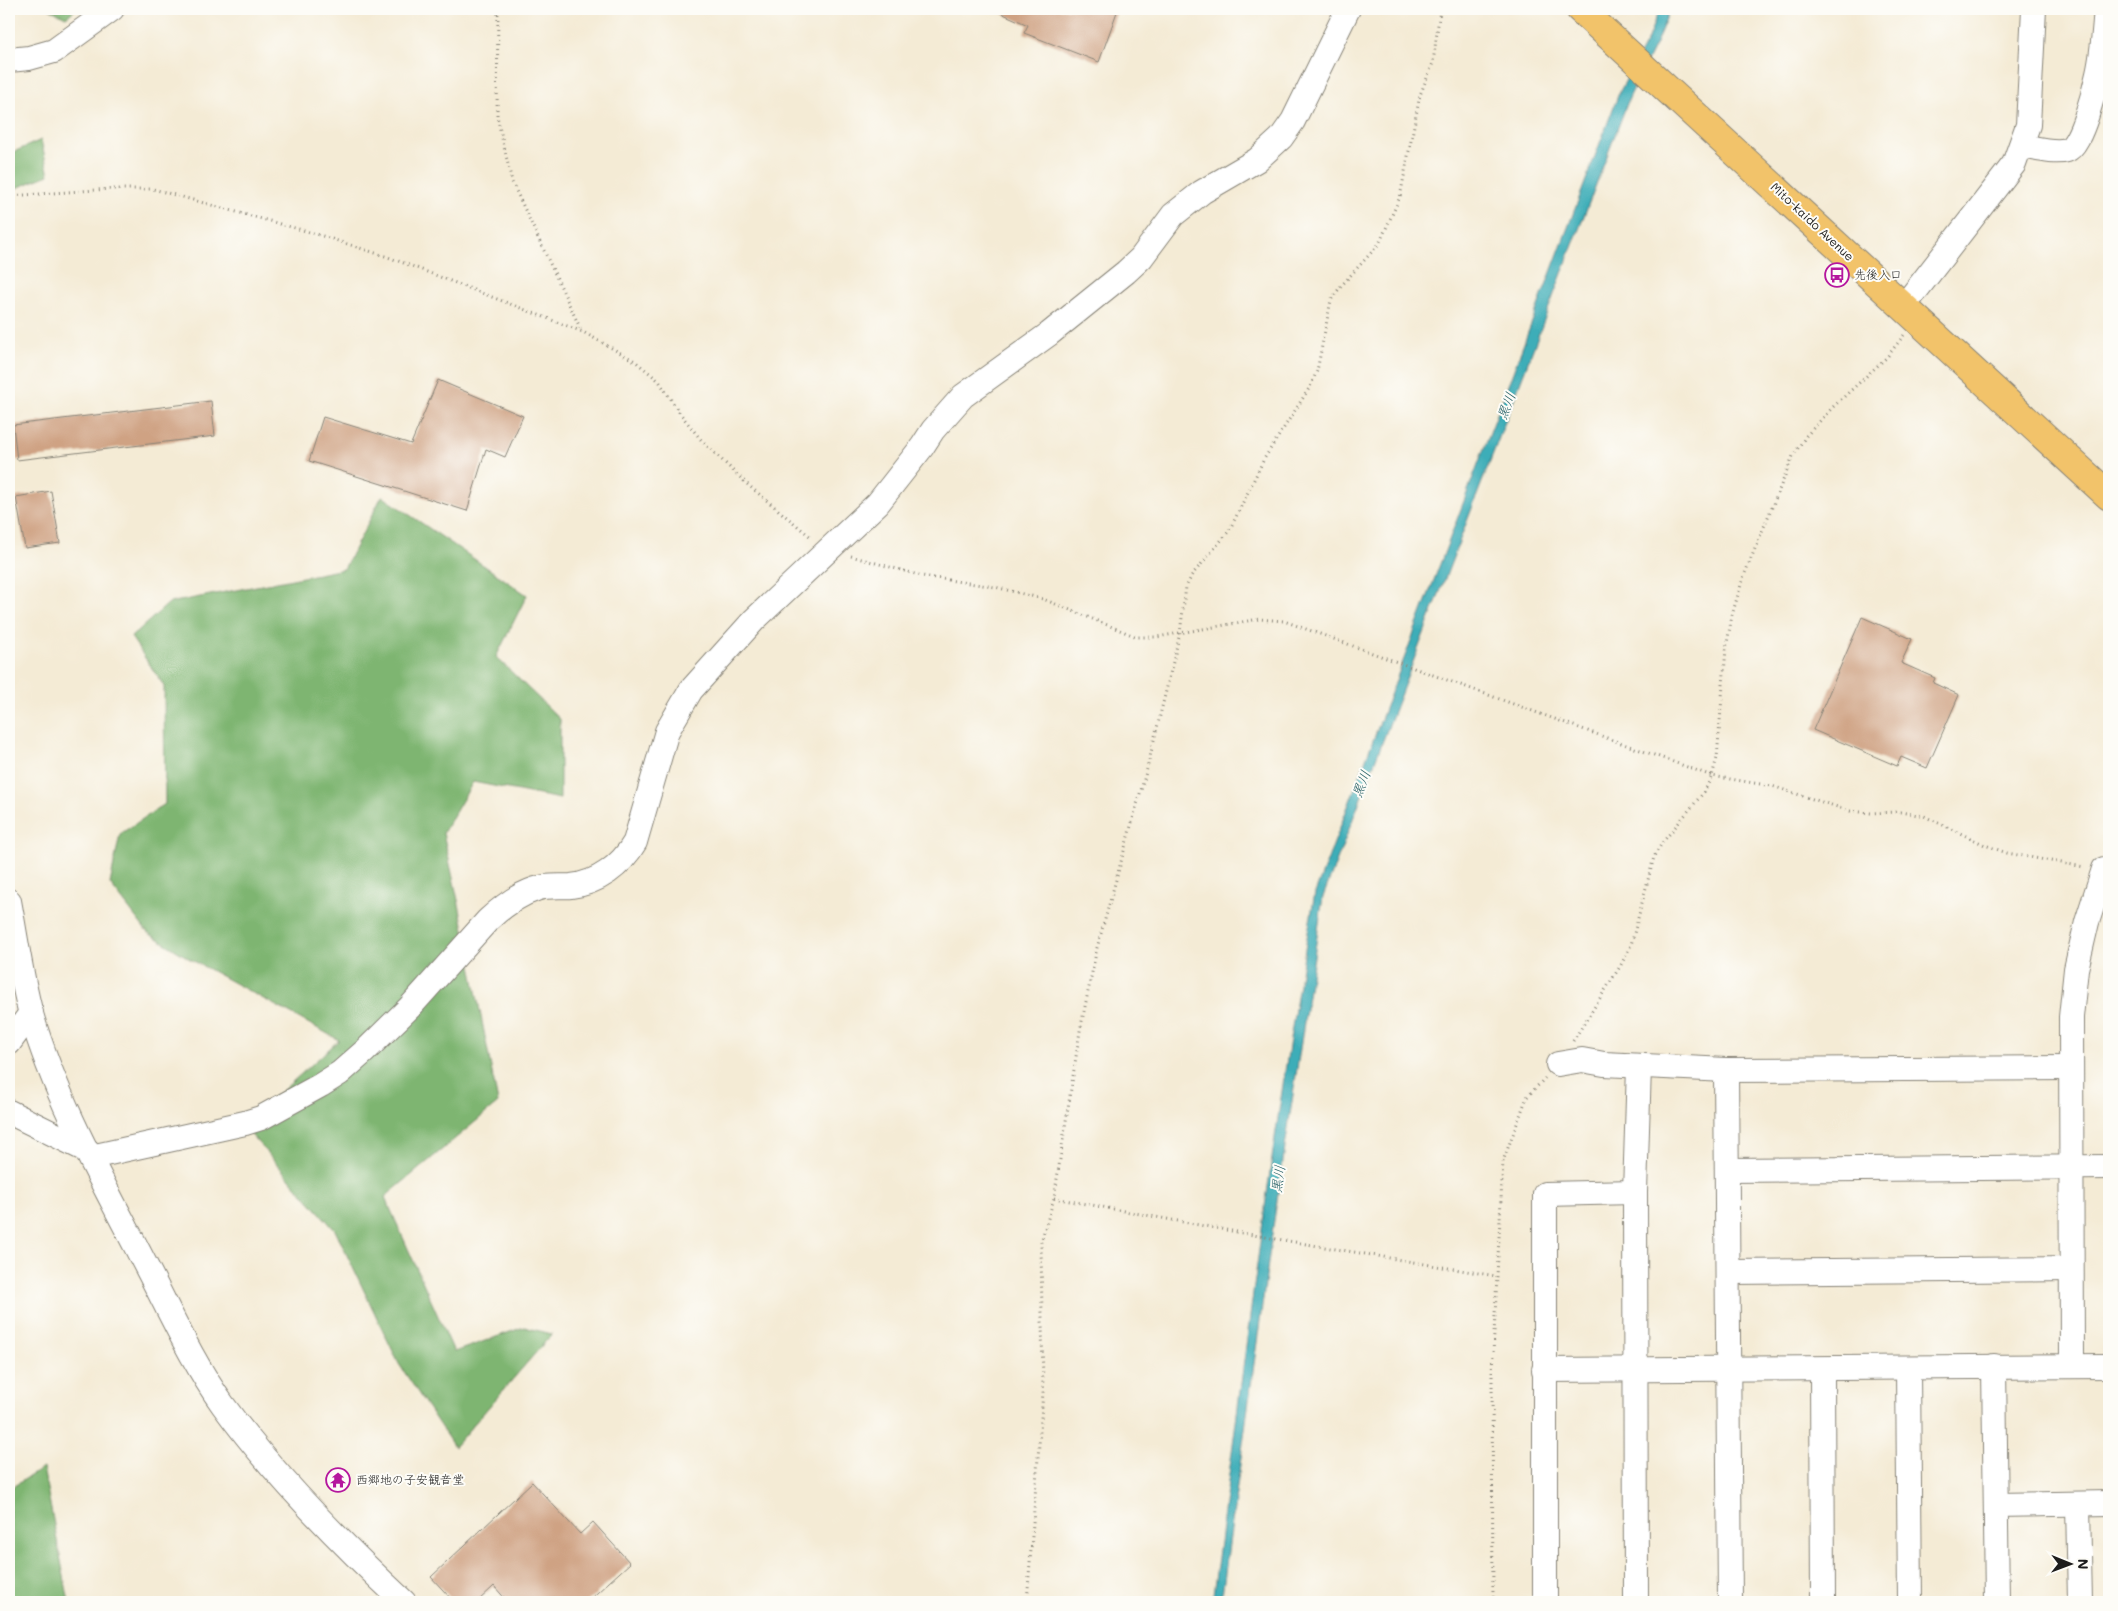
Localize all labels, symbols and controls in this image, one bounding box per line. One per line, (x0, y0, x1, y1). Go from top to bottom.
street label: Mito-kaido Avenue (1768, 178, 1858, 264)
bus stop icon: 先後入口 (1824, 262, 1850, 288)
place label: 先後入口 (1854, 266, 1902, 282)
water label: 黒川 (1492, 389, 1519, 422)
water label: 黒川 (1347, 767, 1374, 800)
water label: 黒川 (1266, 1164, 1289, 1194)
temple icon: 西郷地の子安観音堂 (325, 1467, 351, 1493)
place label: 西郷地の子安観音堂 (356, 1471, 464, 1487)
north arrow (2046, 1538, 2096, 1588)
text: N (2074, 1559, 2093, 1570)

